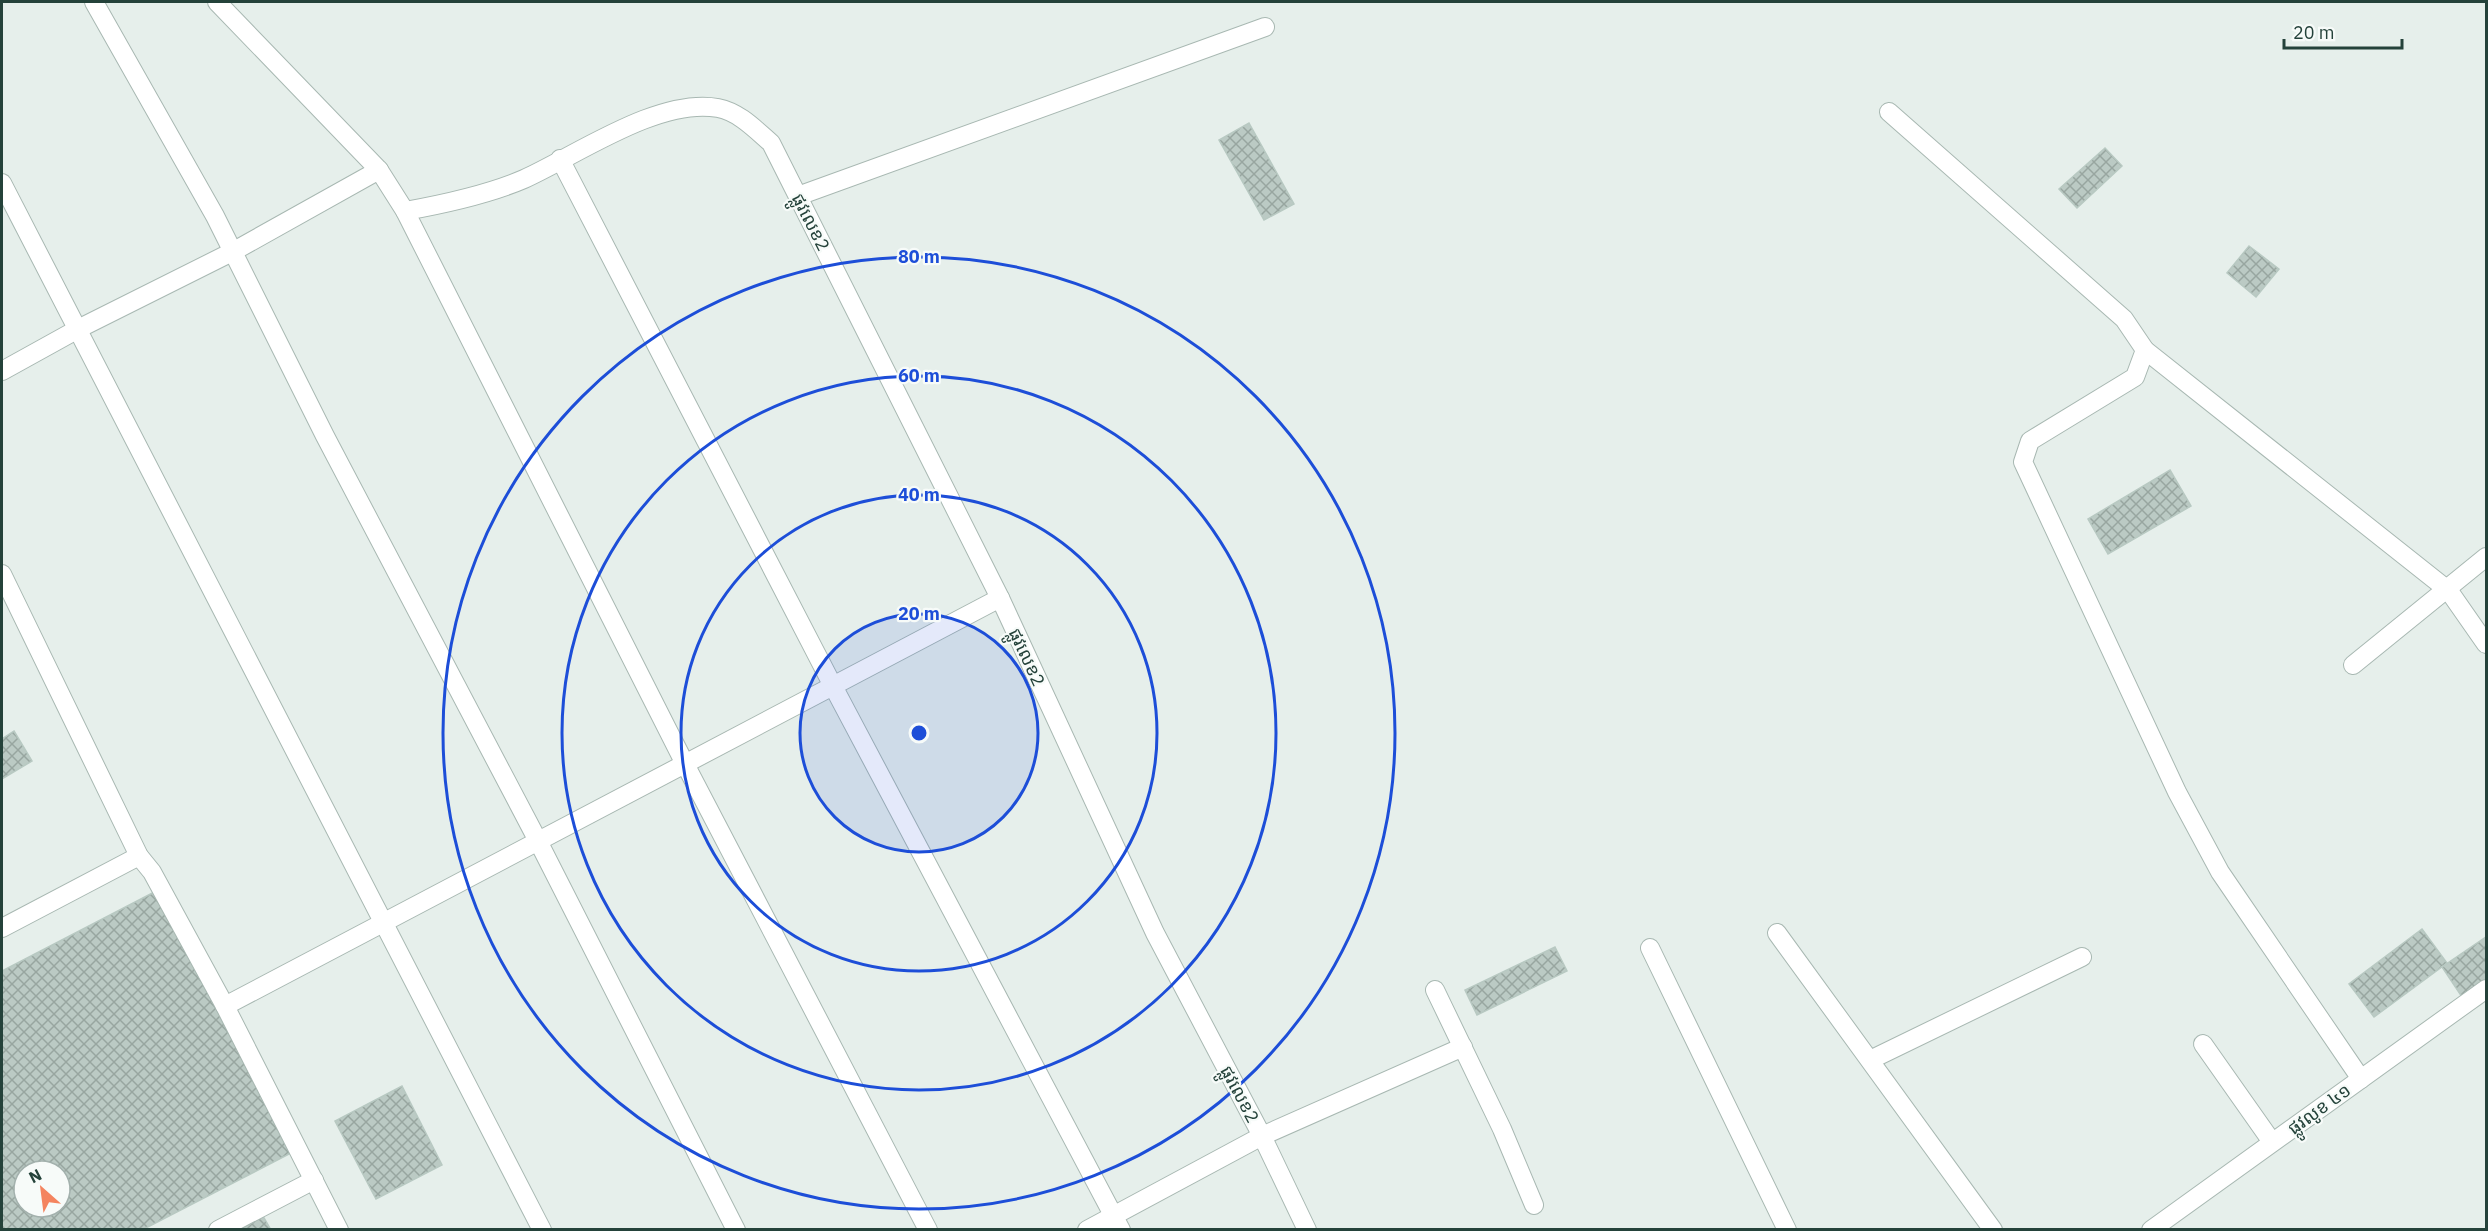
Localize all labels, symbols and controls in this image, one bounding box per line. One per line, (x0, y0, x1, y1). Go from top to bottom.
scale bar (2284, 12, 2402, 50)
text: 20 m (2293, 21, 2335, 44)
street label: ផ្លូវលេខ2 (782, 189, 835, 257)
text: 80 m (898, 245, 940, 268)
text: 60 m (898, 364, 940, 387)
text: 40 m (898, 483, 940, 506)
text: 20 m (898, 602, 940, 625)
street label: ផ្លូវលេខ2 (999, 624, 1050, 692)
centre of rings (909, 723, 929, 743)
street label: ផ្លូវលេខ2 (1211, 1061, 1265, 1129)
street label: ផ្លូវលូខ ៤១ (2283, 1078, 2358, 1144)
north arrow (12, 1159, 72, 1219)
text: N (25, 1164, 45, 1187)

